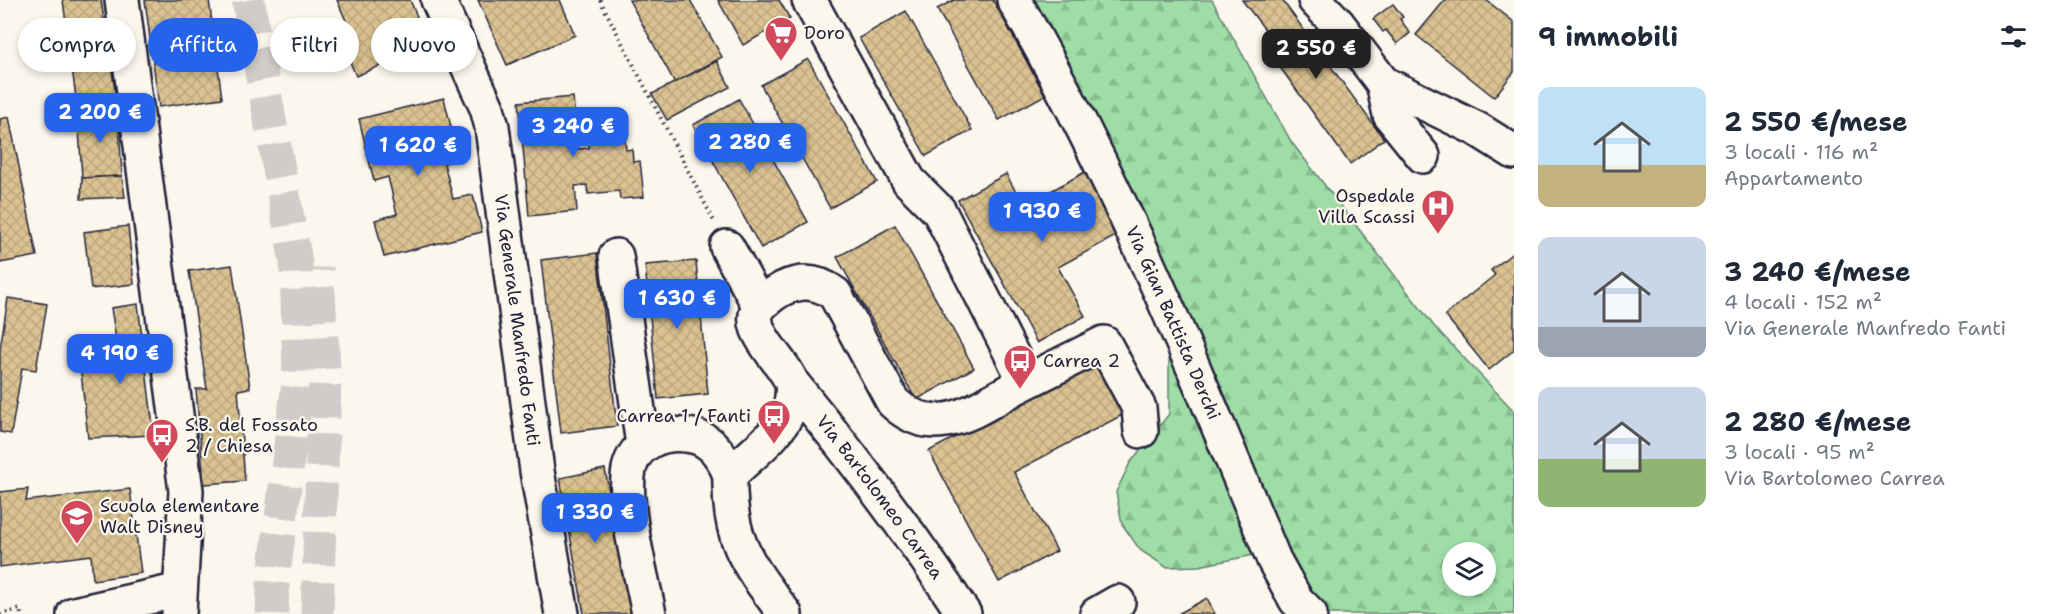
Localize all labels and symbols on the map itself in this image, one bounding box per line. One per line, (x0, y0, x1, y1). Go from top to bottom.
supermarket icon: Doro (763, 15, 799, 62)
place label: Doro (804, 21, 845, 45)
pin: 2 550 € (1261, 29, 1371, 80)
pin: 2 200 € (45, 93, 155, 144)
pin: 3 240 € (518, 107, 628, 158)
pin: 2 280 € (695, 123, 805, 174)
pin: 1 620 € (363, 126, 473, 177)
place label: Ospedale Villa Scassi (1318, 184, 1415, 229)
hospital icon: Ospedale Villa Scassi (1420, 188, 1456, 235)
pin: 1 930 € (987, 192, 1097, 243)
street label: Via Generale Manfredo Fanti (489, 193, 546, 448)
street label: Via Gian Battista Derchi (1120, 222, 1226, 423)
pin: 1 630 € (622, 279, 732, 330)
pin: 4 190 € (65, 334, 175, 385)
bus stop icon: Carrea 2 (1002, 343, 1038, 390)
place label: Carrea 2 (1043, 349, 1120, 373)
bus stop icon: Carrea 1 / Fanti (756, 398, 792, 445)
place label: Carrea 1 / Fanti (616, 404, 751, 428)
street label: Via Bartolomeo Carrea (811, 410, 949, 584)
place label: S.B. del Fossato 2 / Chiesa (185, 413, 318, 458)
bus stop icon: S.B. del Fossato 2 / Chiesa (144, 417, 180, 464)
pin: 1 330 € (540, 493, 650, 544)
place label: Scuola elementare Walt Disney (100, 494, 260, 539)
school or university icon: Scuola elementare Walt Disney (59, 498, 95, 545)

